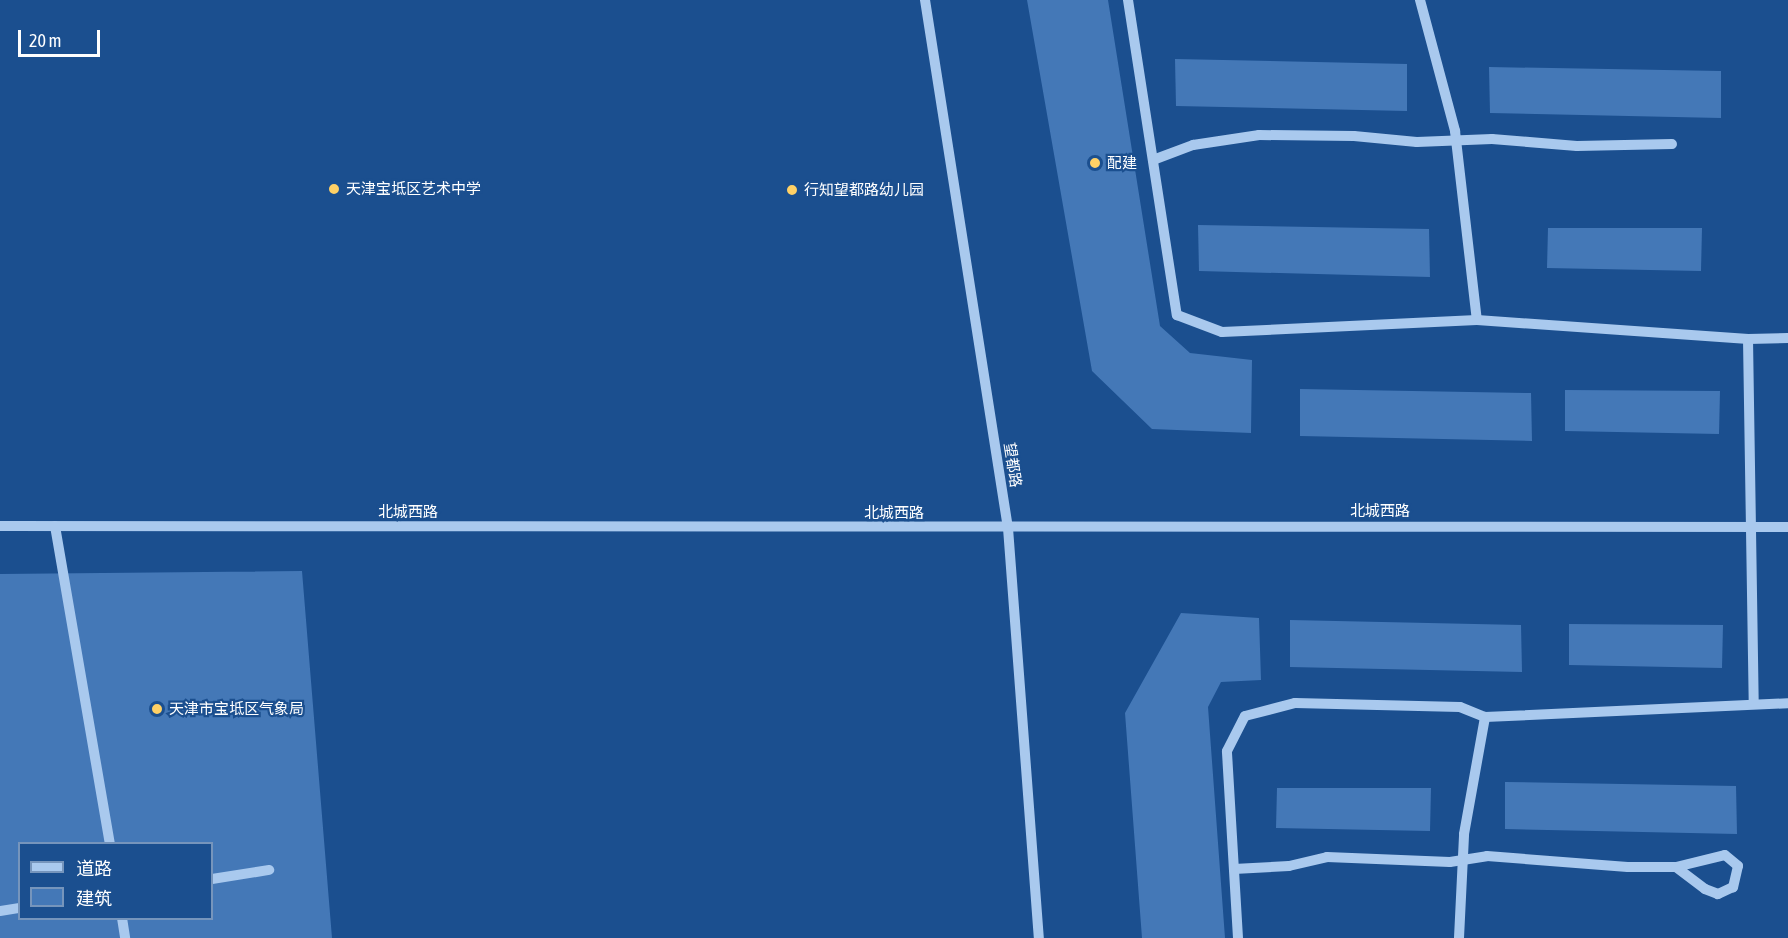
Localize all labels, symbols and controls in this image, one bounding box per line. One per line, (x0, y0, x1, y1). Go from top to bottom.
scale bar (21, 18, 104, 56)
text: 20 m (29, 30, 61, 51)
place label: 配建 (1107, 154, 1137, 172)
marker: 配建 (1088, 156, 1102, 170)
place label: 天津宝坻区艺术中学 (346, 180, 481, 198)
place label: 行知望都路幼儿园 (804, 181, 924, 199)
marker: 天津宝坻区艺术中学 (327, 182, 341, 196)
marker: 行知望都路幼儿园 (785, 183, 799, 197)
street label: 望都路 (1001, 441, 1025, 489)
street label: 北城西路 (1350, 502, 1410, 520)
street label: 北城西路 (378, 503, 438, 521)
street label: 北城西路 (864, 504, 924, 522)
place label: 天津市宝坻区气象局 (169, 700, 304, 718)
marker: 天津市宝坻区气象局 (150, 702, 164, 716)
legend (18, 842, 213, 920)
text: 道路 (76, 858, 112, 879)
text: 建筑 (76, 888, 112, 909)

